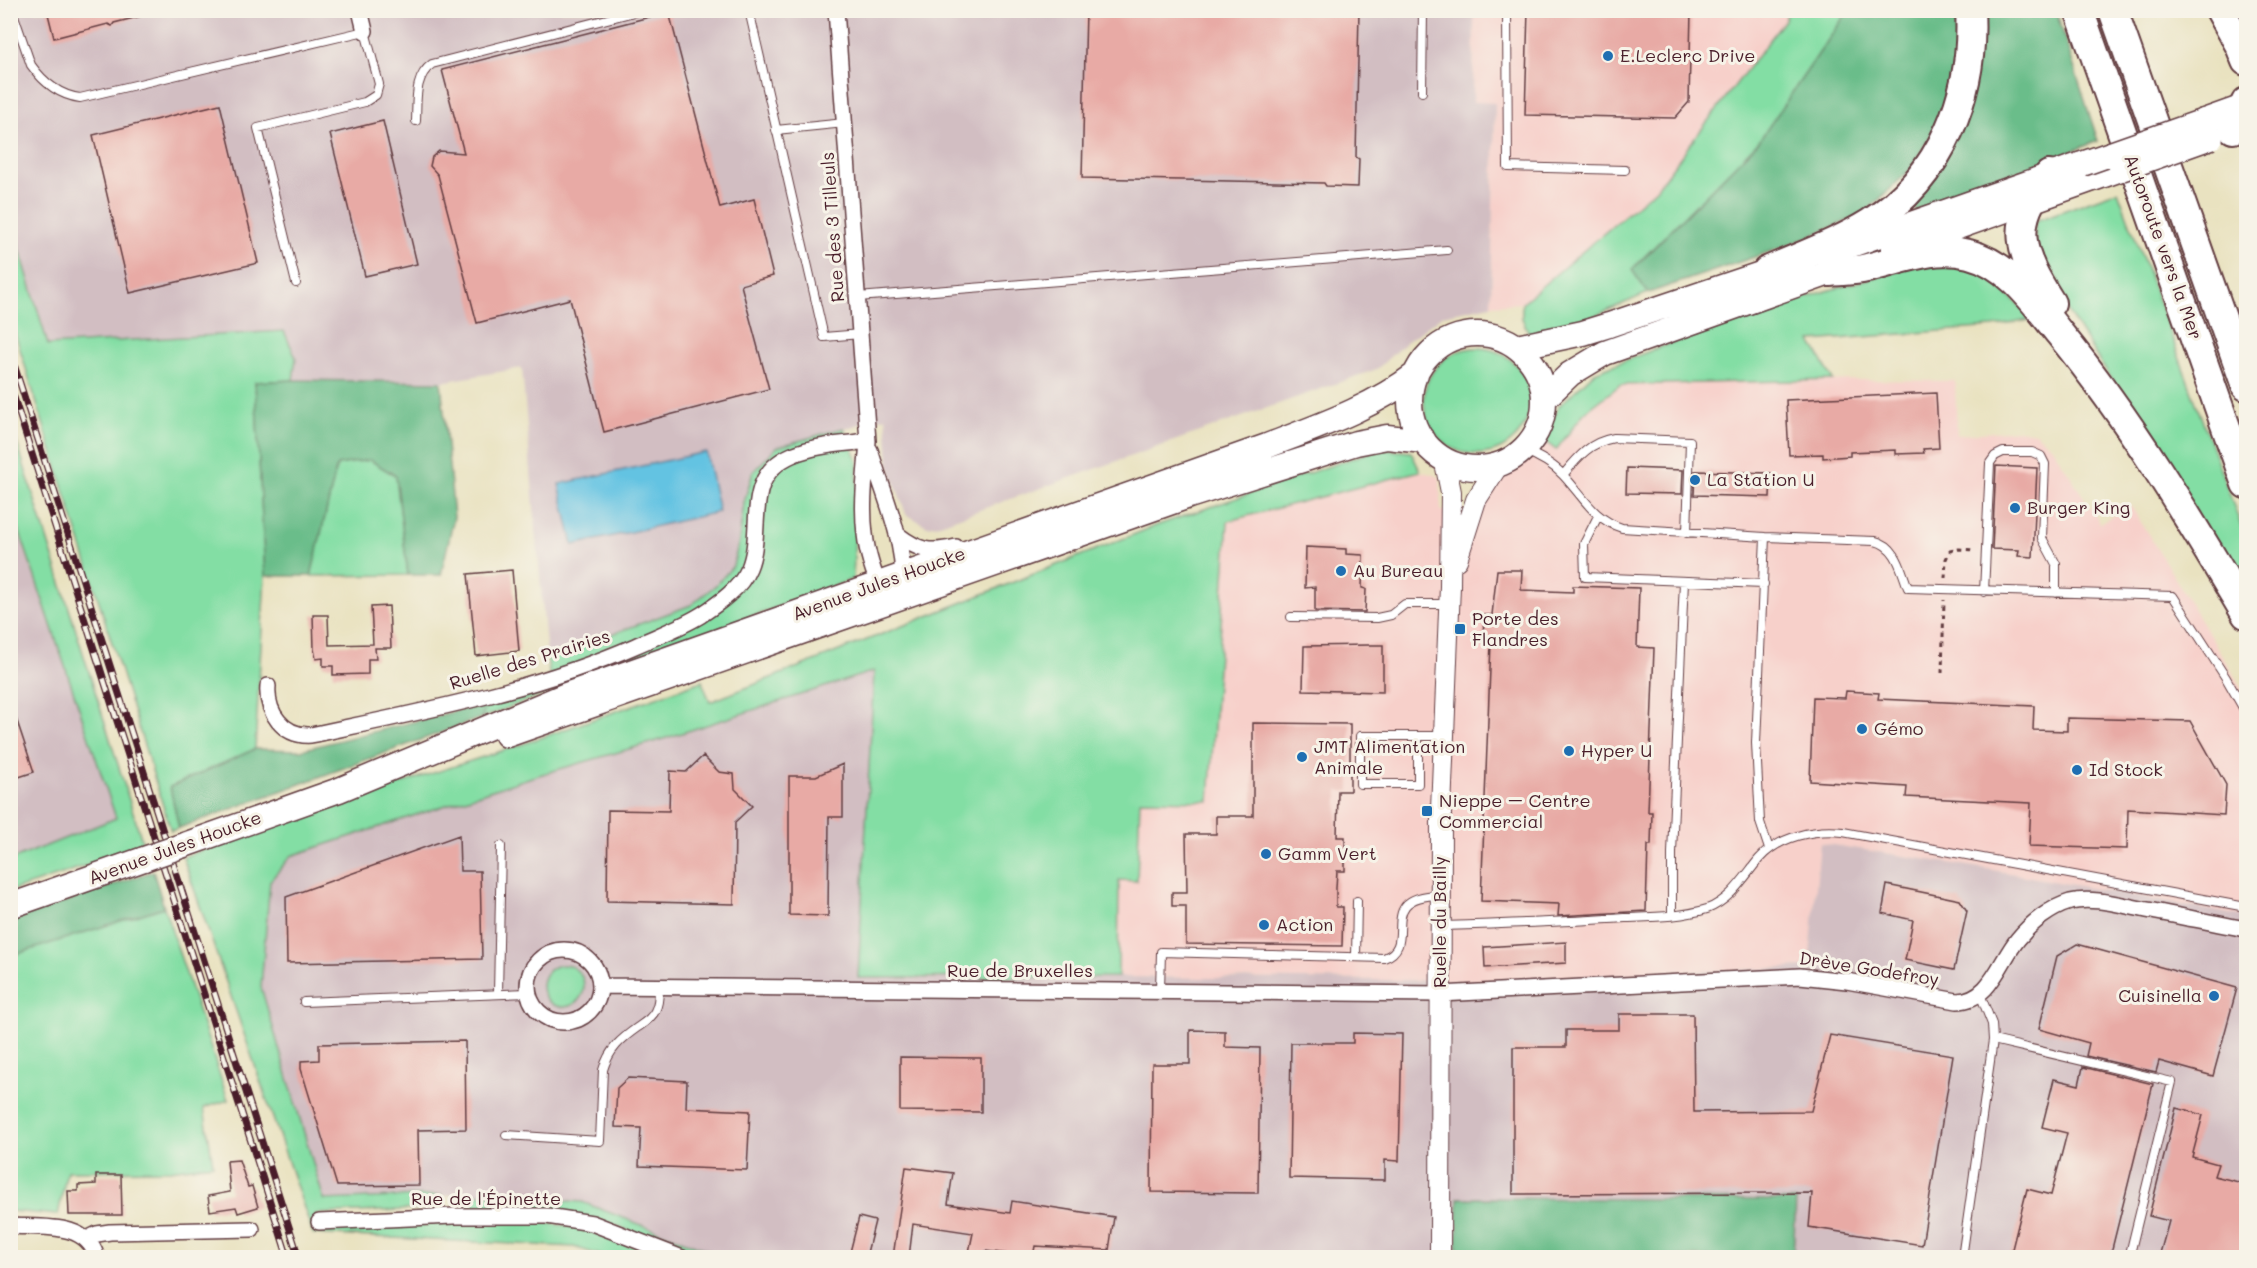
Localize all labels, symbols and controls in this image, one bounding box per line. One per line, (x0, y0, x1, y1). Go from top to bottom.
place label: E.Leclerc Drive (1620, 43, 1755, 67)
marker: E.Leclerc Drive (1601, 49, 1615, 63)
street label: Rue des 3 Tilleuls (815, 151, 849, 303)
street label: Autoroute vers la Mer (2119, 151, 2209, 343)
place label: La Station U (1707, 467, 1815, 491)
marker: La Station U (1688, 473, 1702, 487)
place label: Burger King (2027, 495, 2130, 519)
marker: Burger King (2008, 501, 2022, 515)
street label: Avenue Jules Houcke (789, 541, 969, 626)
place label: Au Bureau (1353, 558, 1443, 582)
marker: Au Bureau (1334, 564, 1348, 578)
place label: Porte des Flandres (1472, 606, 1559, 651)
marker: Porte des Flandres (1453, 622, 1467, 636)
street label: Ruelle des Prairies (446, 623, 613, 695)
place label: Gémo (1874, 716, 1924, 740)
marker: Gémo (1855, 722, 1869, 736)
place label: JMT Alimentation Animale (1314, 734, 1465, 779)
place label: Hyper U (1581, 738, 1652, 762)
marker: Hyper U (1562, 744, 1576, 758)
marker: JMT Alimentation Animale (1295, 750, 1309, 764)
place label: Id Stock (2089, 757, 2163, 781)
marker: Id Stock (2070, 763, 2084, 777)
place label: Nieppe – Centre Commercial (1439, 788, 1591, 833)
marker: Nieppe – Centre Commercial (1420, 804, 1434, 818)
street label: Avenue Jules Houcke (85, 805, 265, 890)
place label: Gamm Vert (1278, 841, 1377, 865)
marker: Gamm Vert (1259, 847, 1273, 861)
street label: Ruelle du Bailly (1427, 856, 1451, 988)
place label: Action (1276, 912, 1333, 936)
marker: Action (1257, 918, 1271, 932)
street label: Drève Godefroy (1798, 945, 1941, 991)
street label: Rue de Bruxelles (947, 958, 1093, 982)
place label: Cuisinella (2118, 983, 2202, 1007)
marker: Cuisinella (2207, 989, 2221, 1003)
street label: Rue de l'Épinette (411, 1186, 561, 1210)

